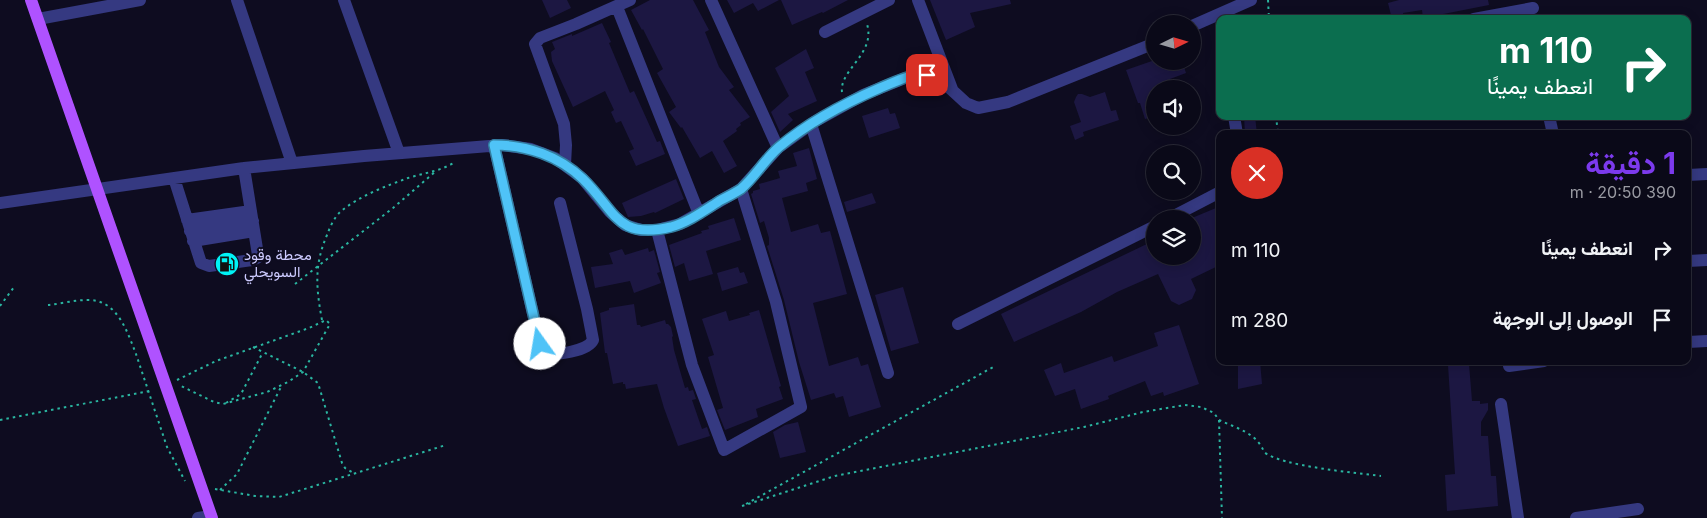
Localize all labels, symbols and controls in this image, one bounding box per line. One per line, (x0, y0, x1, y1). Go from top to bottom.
north arrow (1146, 15, 1201, 70)
map controls (1146, 15, 1201, 265)
text: 110 m (1499, 29, 1593, 71)
icon: right (1611, 35, 1676, 100)
pin (906, 54, 948, 96)
icon: arrive (913, 61, 941, 89)
text: انعطف يمينًا (1487, 73, 1593, 99)
button: sound (1146, 80, 1201, 135)
button: search (1146, 145, 1201, 200)
text: 1 دقيقة (1585, 145, 1676, 181)
button: close (1231, 147, 1283, 199)
text: 390 m · 20:50 (1570, 182, 1676, 202)
button: layers (1146, 210, 1201, 265)
icon: right (1648, 236, 1676, 264)
text: انعطف يمينًا (1541, 237, 1633, 260)
text: 110 m (1231, 239, 1280, 262)
place label: محطة وقود السويحلي (244, 245, 312, 285)
fuel station icon: محطة وقود السويحلي (214, 251, 240, 277)
icon: arrive (1648, 306, 1676, 334)
text: الوصول إلى الوجهة (1493, 307, 1633, 330)
text: 280 m (1231, 309, 1288, 332)
position arrow (513, 317, 565, 369)

